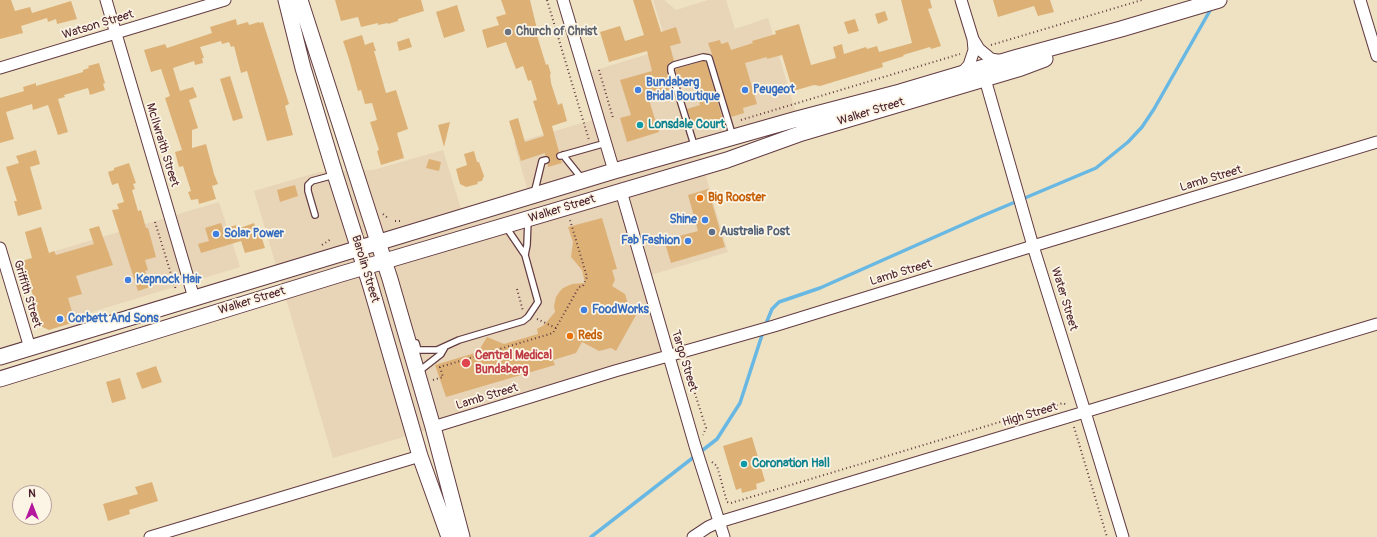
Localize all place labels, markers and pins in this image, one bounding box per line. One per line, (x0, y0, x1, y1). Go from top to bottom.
place label: Church of Christ (516, 25, 597, 39)
marker: Church of Christ (503, 27, 513, 37)
place label: Bundaberg Bridal Boutique (646, 76, 720, 104)
place label: Peugeot (753, 83, 795, 97)
marker: Bundaberg Bridal Boutique (633, 85, 643, 95)
marker: Peugeot (740, 85, 750, 95)
place label: Lonsdale Court (648, 118, 725, 132)
marker: Lonsdale Court (635, 120, 645, 130)
place label: Big Rooster (708, 191, 766, 205)
marker: Big Rooster (695, 193, 705, 203)
place label: Shine (670, 213, 697, 227)
marker: Shine (700, 215, 710, 225)
place label: Australia Post (720, 225, 790, 239)
place label: Solar Power (224, 227, 284, 241)
marker: Australia Post (707, 227, 717, 237)
marker: Solar Power (211, 229, 221, 239)
place label: Fab Fashion (621, 234, 680, 248)
marker: Fab Fashion (683, 236, 693, 246)
place label: Kepnock Hair (136, 273, 202, 287)
marker: Kepnock Hair (123, 275, 133, 285)
place label: FoodWorks (592, 303, 649, 317)
marker: FoodWorks (579, 305, 589, 315)
place label: Corbett And Sons (68, 312, 159, 326)
marker: Corbett And Sons (55, 314, 65, 324)
place label: Reds (578, 329, 602, 343)
marker: Reds (565, 331, 575, 341)
place label: Central Medical Bundaberg (475, 349, 552, 377)
marker: Central Medical Bundaberg (460, 357, 472, 369)
place label: Coronation Hall (752, 457, 830, 471)
marker: Coronation Hall (739, 459, 749, 469)

